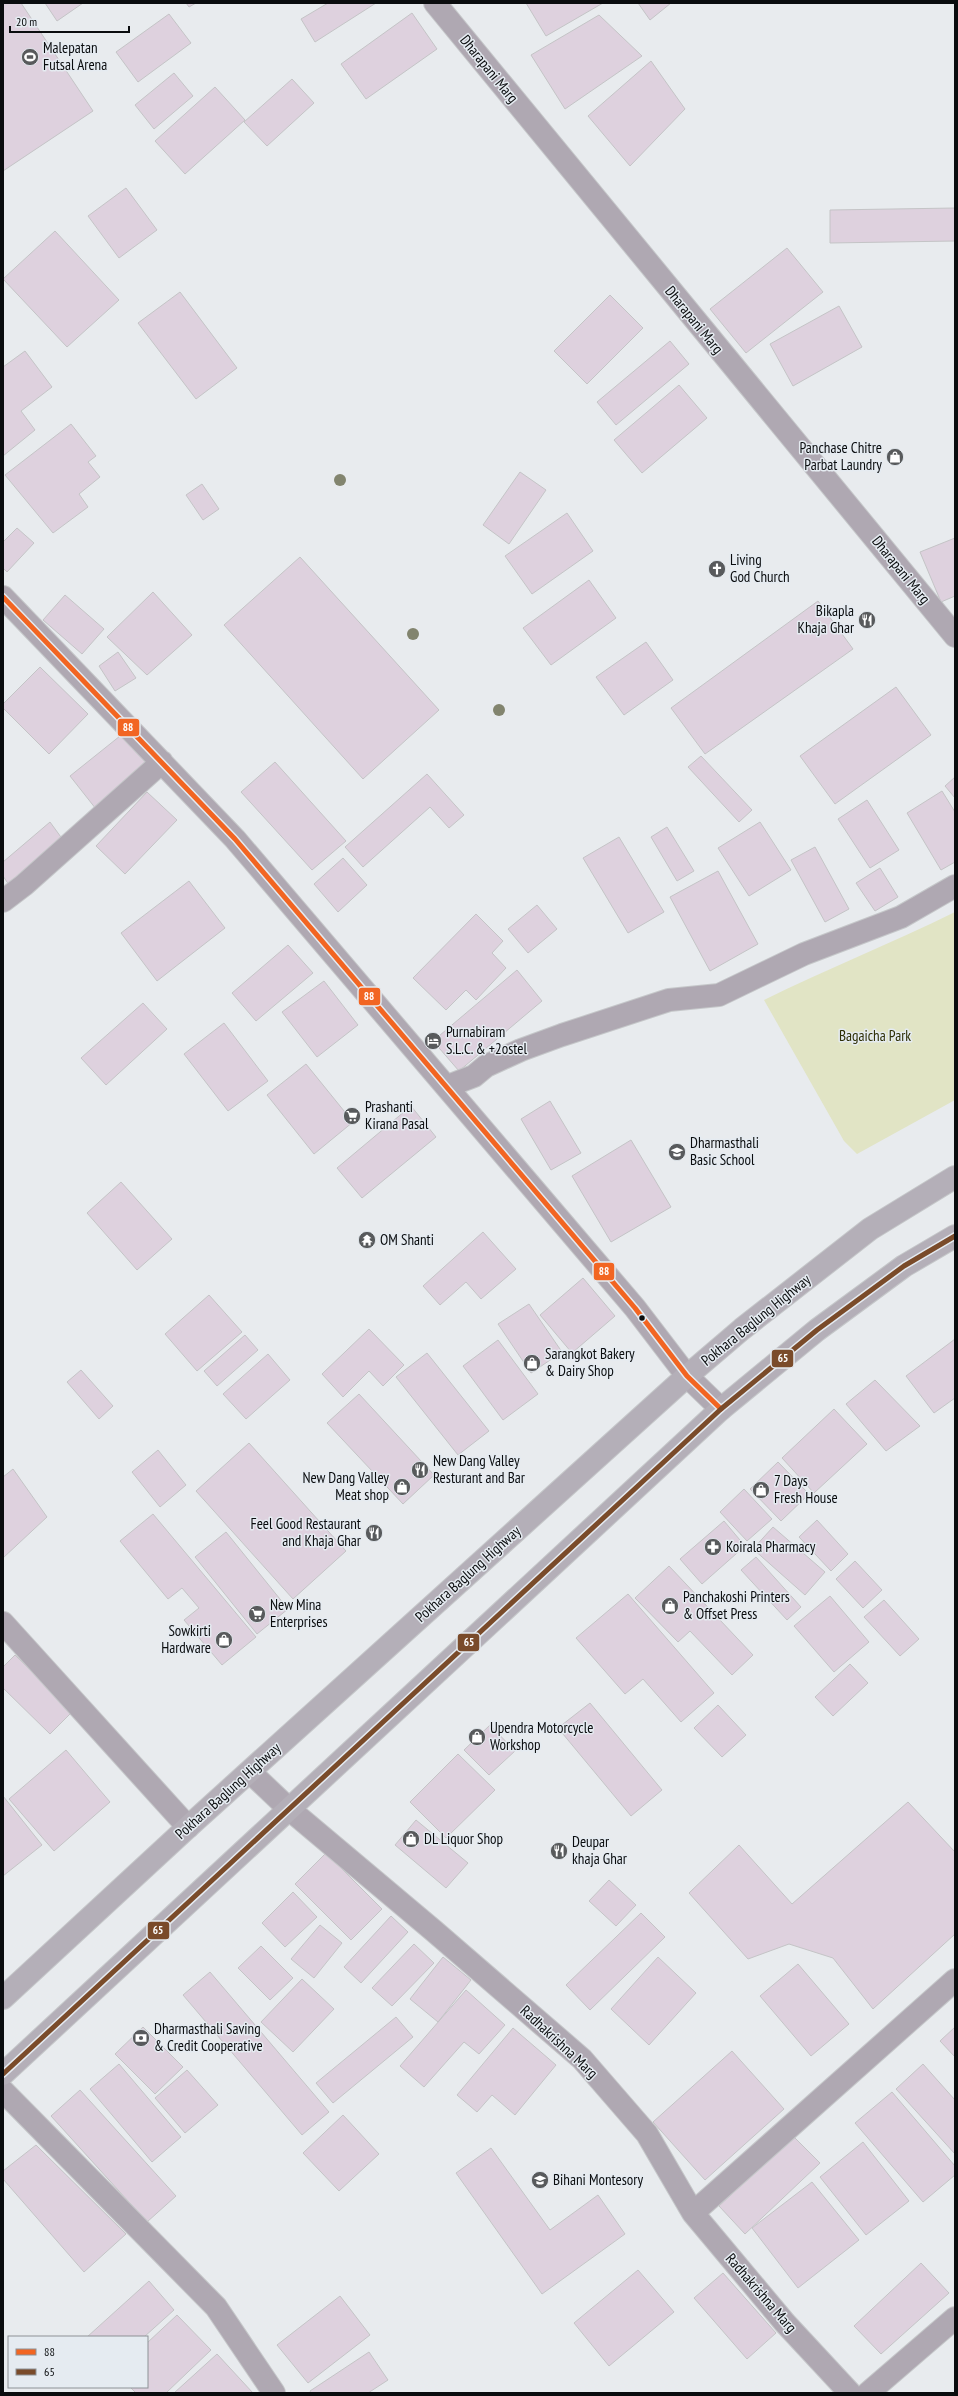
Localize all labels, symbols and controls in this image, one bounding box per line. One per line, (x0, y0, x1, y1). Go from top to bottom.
scale bar (10, 8, 129, 34)
text: 20 m (16, 14, 37, 29)
street label: Dharapani Marg (456, 31, 523, 107)
place label: Malepatan Futsal Arena (43, 38, 107, 74)
sports icon: Malepatan Futsal Arena (20, 47, 40, 67)
street label: Dharapani Marg (661, 282, 728, 358)
place label: Panchase Chitre Parbat Laundry (800, 438, 882, 474)
shop icon: Panchase Chitre Parbat Laundry (885, 447, 905, 467)
street label: Dharapani Marg (868, 532, 935, 608)
place label: Living God Church (730, 550, 790, 586)
church icon: Living God Church (707, 559, 727, 579)
place label: Bikapla Khaja Ghar (798, 601, 855, 637)
restaurant icon: Bikapla Khaja Ghar (857, 610, 877, 630)
line badge: 88 (117, 718, 140, 737)
text: 88 (123, 720, 133, 734)
line badge: 88 (358, 987, 381, 1006)
text: 88 (364, 989, 374, 1003)
place label: Purnabiram S.L.C. & +2ostel (446, 1022, 527, 1058)
park label: Bagaicha Park (839, 1026, 911, 1045)
hotel icon: Purnabiram S.L.C. & +2ostel (423, 1031, 443, 1051)
place label: Prashanti Kirana Pasal (365, 1097, 429, 1133)
supermarket icon: Prashanti Kirana Pasal (342, 1106, 362, 1126)
place label: Dharmasthali Basic School (690, 1133, 759, 1169)
school or university icon: Dharmasthali Basic School (667, 1142, 687, 1162)
temple icon: OM Shanti (357, 1230, 377, 1250)
place label: OM Shanti (380, 1230, 434, 1249)
line badge: 88 (593, 1262, 615, 1281)
text: 88 (599, 1264, 609, 1278)
street label: Pokhara Baglung Highway (697, 1269, 814, 1370)
unlabelled marker (637, 1313, 647, 1323)
place label: Sarangkot Bakery & Dairy Shop (545, 1344, 635, 1380)
line badge: 65 (771, 1349, 794, 1368)
text: 65 (778, 1351, 788, 1365)
shop icon: Sarangkot Bakery & Dairy Shop (522, 1353, 542, 1373)
place label: New Dang Valley Resturant and Bar (433, 1451, 526, 1487)
restaurant icon: New Dang Valley Resturant and Bar (410, 1460, 430, 1480)
place label: New Dang Valley Meat shop (302, 1468, 389, 1504)
place label: 7 Days Fresh House (774, 1471, 838, 1507)
shop icon: New Dang Valley Meat shop (392, 1477, 412, 1497)
shop icon: 7 Days Fresh House (751, 1480, 771, 1500)
place label: Feel Good Restaurant and Khaja Ghar (251, 1514, 362, 1550)
street label: Pokhara Baglung Highway (411, 1521, 525, 1626)
restaurant icon: Feel Good Restaurant and Khaja Ghar (364, 1523, 384, 1543)
pharmacy icon: Koirala Pharmacy (703, 1537, 723, 1557)
place label: Koirala Pharmacy (726, 1537, 816, 1556)
place label: Panchakoshi Printers & Offset Press (683, 1587, 790, 1623)
place label: New Mina Enterprises (270, 1595, 328, 1631)
shop icon: Panchakoshi Printers & Offset Press (660, 1596, 680, 1616)
supermarket icon: New Mina Enterprises (247, 1604, 267, 1624)
place label: Sowkirti Hardware (161, 1621, 211, 1657)
shop icon: Sowkirti Hardware (214, 1630, 234, 1650)
line badge: 65 (457, 1633, 480, 1652)
text: 65 (464, 1635, 474, 1649)
place label: Upendra Motorcycle Workshop (490, 1718, 593, 1754)
shop icon: Upendra Motorcycle Workshop (467, 1727, 487, 1747)
street label: Pokhara Baglung Highway (171, 1738, 285, 1843)
shop icon: DL Liquor Shop (401, 1829, 421, 1849)
place label: DL Liquor Shop (424, 1829, 503, 1848)
place label: Deupar khaja Ghar (572, 1832, 628, 1868)
restaurant icon: Deupar khaja Ghar (549, 1841, 569, 1861)
line badge: 65 (147, 1921, 170, 1940)
text: 65 (153, 1923, 163, 1937)
street label: Radhakrishna Marg (517, 2001, 602, 2082)
place label: Dharmasthali Saving & Credit Cooperative (154, 2019, 263, 2055)
bank icon: Dharmasthali Saving & Credit Cooperative (131, 2028, 151, 2048)
school or university icon: Bihani Montesory (530, 2170, 550, 2190)
place label: Bihani Montesory (553, 2170, 643, 2189)
street label: Radhakrishna Marg (722, 2249, 801, 2336)
legend (8, 2336, 148, 2388)
text: 88 (44, 2344, 55, 2359)
text: 65 (44, 2364, 55, 2379)

